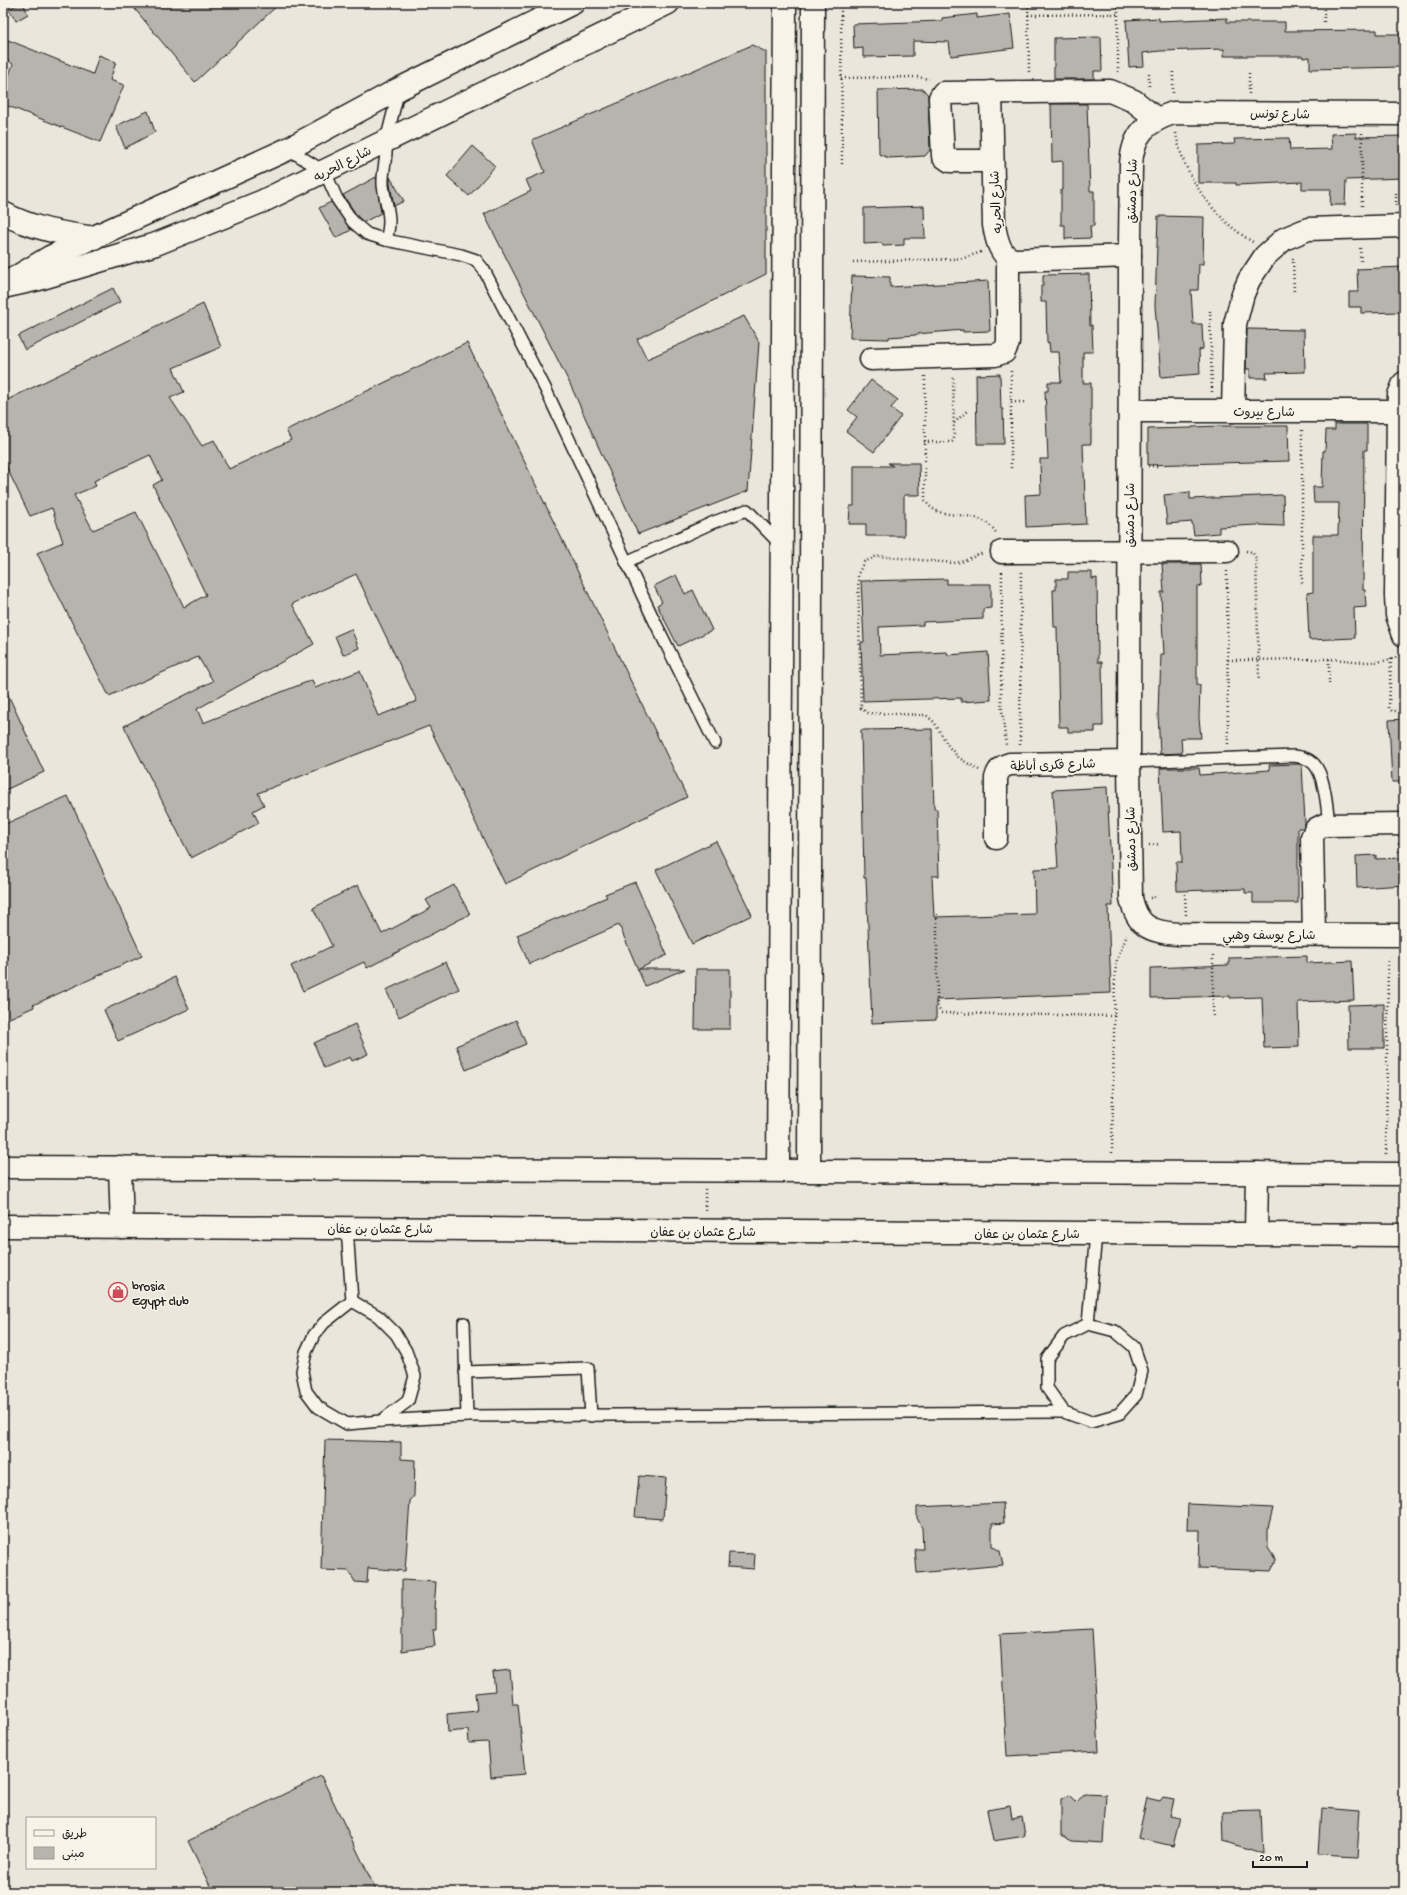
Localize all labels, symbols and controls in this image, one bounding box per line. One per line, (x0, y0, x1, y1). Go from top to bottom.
street label: شارع تونس (1250, 107, 1310, 124)
street label: شارع الحريه (312, 144, 375, 186)
street label: شارع دمشق (1125, 159, 1142, 224)
street label: شارع الحريه (988, 170, 1007, 234)
street label: شارع بيروت (1233, 406, 1295, 421)
street label: شارع دمشق (1124, 483, 1139, 547)
street label: شارع فكرى أباظة (1010, 756, 1096, 775)
street label: شارع دمشق (1124, 806, 1141, 871)
street label: شارع يوسف وهبي (1222, 929, 1316, 946)
street label: شارع عثمان بن عفان (327, 1223, 433, 1238)
street label: شارع عثمان بن عفان (650, 1226, 756, 1241)
street label: شارع عثمان بن عفان (974, 1228, 1080, 1243)
place label: brosia Egypt club (132, 1280, 189, 1310)
shop icon: brosia Egypt club (107, 1281, 129, 1303)
legend (26, 1817, 156, 1869)
text: طريق (62, 1828, 87, 1842)
scale bar (1253, 1843, 1307, 1869)
text: مبنى (62, 1848, 85, 1862)
text: 20 m (1259, 1852, 1284, 1866)

